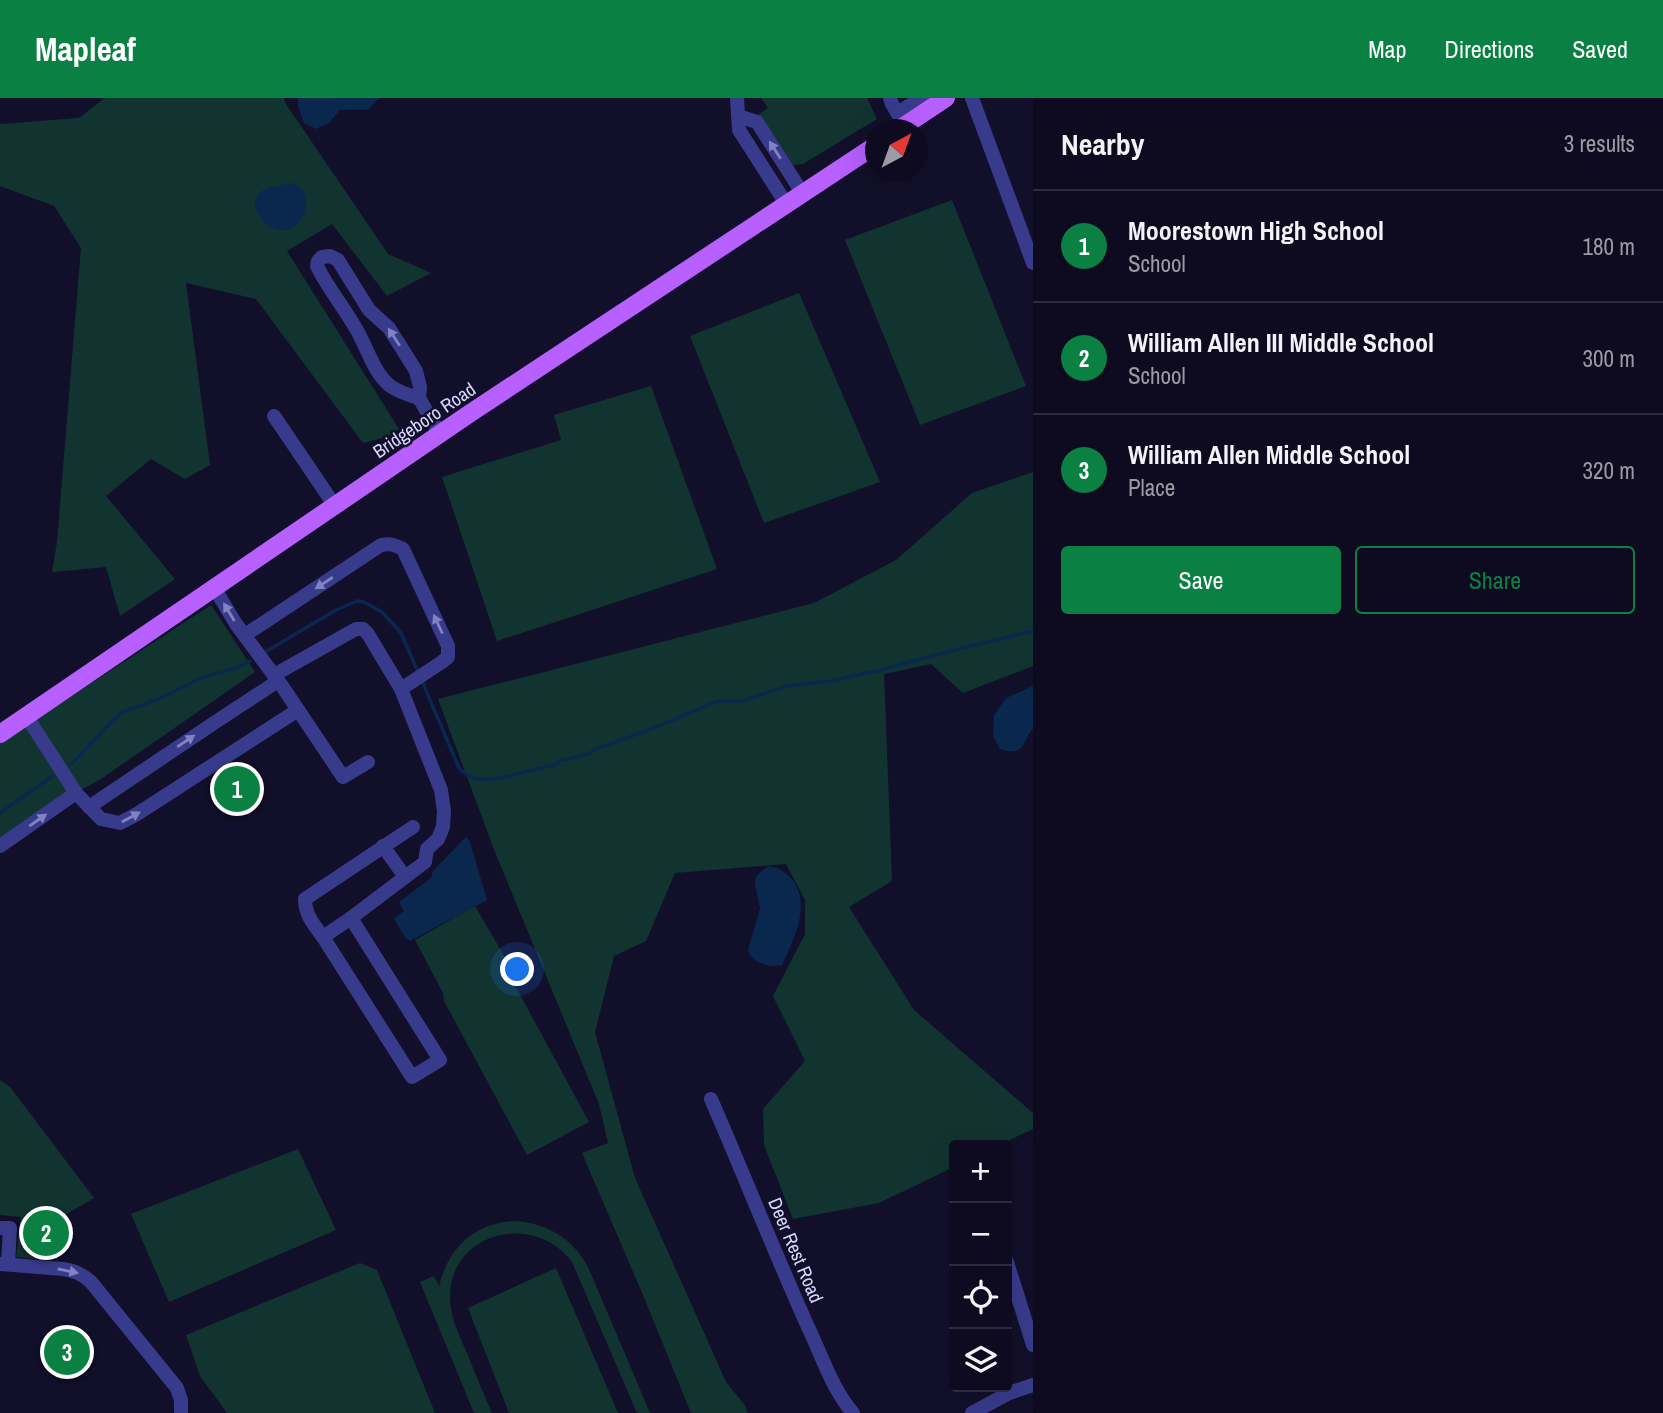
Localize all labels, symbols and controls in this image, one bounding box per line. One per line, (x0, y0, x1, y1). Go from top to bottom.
text: Mapleaf (35, 27, 136, 71)
text: Map (1368, 33, 1406, 65)
text: Directions (1444, 33, 1534, 65)
text: Saved (1572, 33, 1628, 65)
north arrow (865, 119, 928, 182)
text: Nearby (1061, 124, 1144, 164)
text: 3 results (1564, 128, 1635, 159)
one-way arrow (768, 140, 781, 160)
text: Moorestown High School (1128, 213, 1384, 248)
text: 1 (1079, 231, 1089, 262)
text: 180 m (1583, 231, 1635, 262)
text: School (1128, 248, 1186, 279)
text: William Allen III Middle School (1128, 325, 1434, 360)
one-way arrow (388, 327, 401, 346)
text: 2 (1079, 343, 1089, 374)
text: 300 m (1583, 343, 1635, 374)
text: School (1128, 360, 1186, 391)
street label: Bridgeboro Road (368, 376, 480, 464)
text: William Allen Middle School (1128, 437, 1410, 472)
text: 3 (1079, 455, 1089, 486)
text: 320 m (1583, 455, 1635, 486)
text: Place (1128, 472, 1175, 503)
button: Save (1061, 546, 1341, 614)
button: Share (1355, 546, 1635, 614)
one-way arrow (315, 576, 334, 589)
one-way arrow (223, 603, 236, 622)
one-way arrow (432, 614, 443, 634)
one-way arrow (176, 735, 196, 748)
pin: 1 (214, 763, 260, 815)
one-way arrow (122, 811, 141, 823)
one-way arrow (29, 813, 47, 827)
your location (500, 952, 534, 986)
map controls (949, 1140, 1012, 1392)
button: + (949, 1140, 1012, 1203)
street label: Deer Rest Road (762, 1194, 830, 1306)
button: − (949, 1203, 1012, 1266)
pin: 2 (23, 1207, 69, 1259)
one-way arrow (57, 1266, 79, 1277)
button: locate (949, 1266, 1012, 1329)
pin: 3 (44, 1326, 90, 1378)
button: layers (949, 1329, 1012, 1392)

